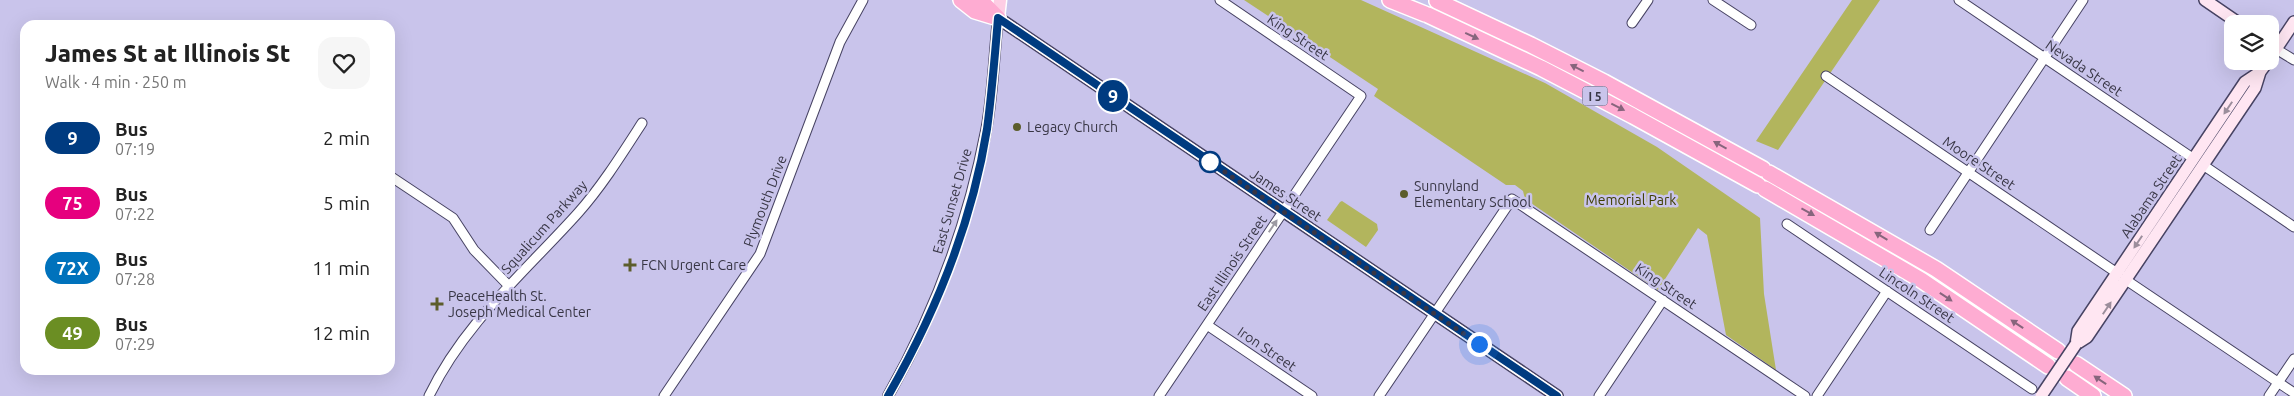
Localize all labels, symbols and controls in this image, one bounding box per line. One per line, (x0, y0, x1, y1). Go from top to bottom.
street label: King Street (1264, 11, 1332, 64)
map controls (2224, 15, 2279, 70)
button: layers (2224, 15, 2279, 70)
one-way arrow (1465, 32, 1479, 40)
street label: Nevada Street (2042, 36, 2126, 100)
button: heart (318, 37, 370, 89)
text: James St at Illinois St (45, 40, 291, 67)
one-way arrow (1570, 64, 1584, 72)
text: Walk · 4 min · 250 m (45, 73, 187, 91)
line badge: 9 (1097, 80, 1129, 112)
text: 9 (1108, 86, 1118, 106)
road number: I 5 (1582, 86, 1608, 105)
one-way arrow (2223, 101, 2233, 114)
one-way arrow (1611, 103, 1624, 112)
text: Bus (115, 118, 148, 140)
place label: Legacy Church (1027, 119, 1118, 135)
marker: Legacy Church (1011, 121, 1023, 133)
text: 2 min (323, 127, 370, 149)
text: 9 (67, 128, 78, 148)
street label: Moore Street (1940, 133, 2019, 193)
text: 07:19 (115, 140, 155, 158)
one-way arrow (1713, 141, 1727, 150)
street label: East Sunset Drive (929, 147, 975, 255)
unlabelled marker (1199, 151, 1221, 173)
street label: Alabama Street (2117, 151, 2185, 241)
street label: Plymouth Drive (740, 153, 790, 249)
street label: James Street (1247, 165, 1325, 225)
street label: Squalicum Parkway (498, 177, 590, 277)
place label: Sunnyland Elementary School (1414, 178, 1532, 210)
text: Bus (115, 183, 148, 205)
marker: Sunnyland Elementary School (1398, 188, 1410, 200)
text: 5 min (323, 192, 370, 214)
park label: Memorial Park (1586, 192, 1676, 208)
text: 75 (62, 193, 83, 213)
text: 07:22 (115, 205, 155, 223)
one-way arrow (1801, 208, 1814, 217)
street label: East Illinois Street (1194, 212, 1270, 314)
one-way arrow (1268, 219, 1278, 233)
one-way arrow (1874, 232, 1887, 241)
one-way arrow (2133, 236, 2142, 249)
text: Bus (115, 248, 148, 270)
text: 11 min (312, 257, 370, 279)
place label: FCN Urgent Care (641, 257, 746, 273)
text: 72X (56, 258, 89, 278)
marker: FCN Urgent Care (623, 258, 637, 272)
street label: King Street (1632, 260, 1700, 313)
street label: Lincoln Street (1876, 264, 1958, 326)
text: 07:28 (115, 270, 155, 288)
place label: PeaceHealth St. Joseph Medical Center (448, 288, 592, 320)
one-way arrow (1940, 292, 1953, 302)
marker: PeaceHealth St. Joseph Medical Center (430, 297, 444, 311)
one-way arrow (2102, 301, 2112, 315)
text: Bus (115, 313, 148, 335)
one-way arrow (2011, 319, 2024, 329)
text: 12 min (312, 322, 370, 344)
text: 49 (62, 323, 83, 343)
street label: Iron Street (1235, 324, 1300, 375)
your location (1467, 332, 1492, 357)
text: 07:29 (115, 335, 155, 353)
one-way arrow (2094, 375, 2107, 385)

